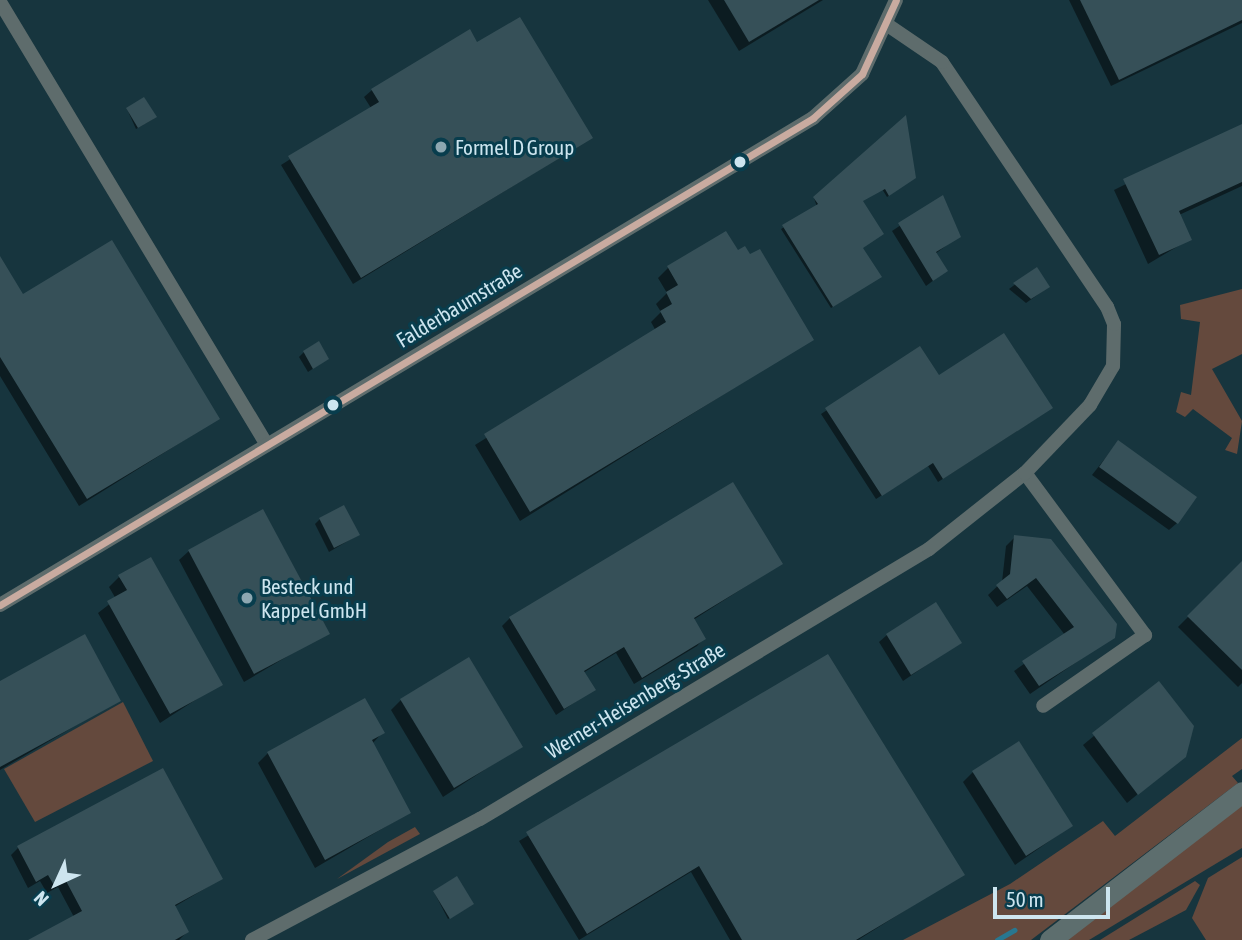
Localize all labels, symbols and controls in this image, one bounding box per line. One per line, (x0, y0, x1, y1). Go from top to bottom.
place label: Formel D Group (455, 134, 574, 160)
marker: Formel D Group (433, 139, 449, 155)
unlabelled marker (733, 155, 747, 169)
street label: Falderbaumstraße (392, 258, 526, 352)
unlabelled marker (326, 398, 340, 412)
place label: Besteck und Kappel GmbH (261, 573, 367, 623)
marker: Besteck und Kappel GmbH (239, 590, 255, 606)
street label: Werner-Heisenberg-Straße (541, 637, 729, 763)
north arrow (21, 849, 91, 919)
scale bar (997, 874, 1114, 918)
text: N (29, 887, 53, 911)
text: 50 m (1006, 887, 1044, 911)

